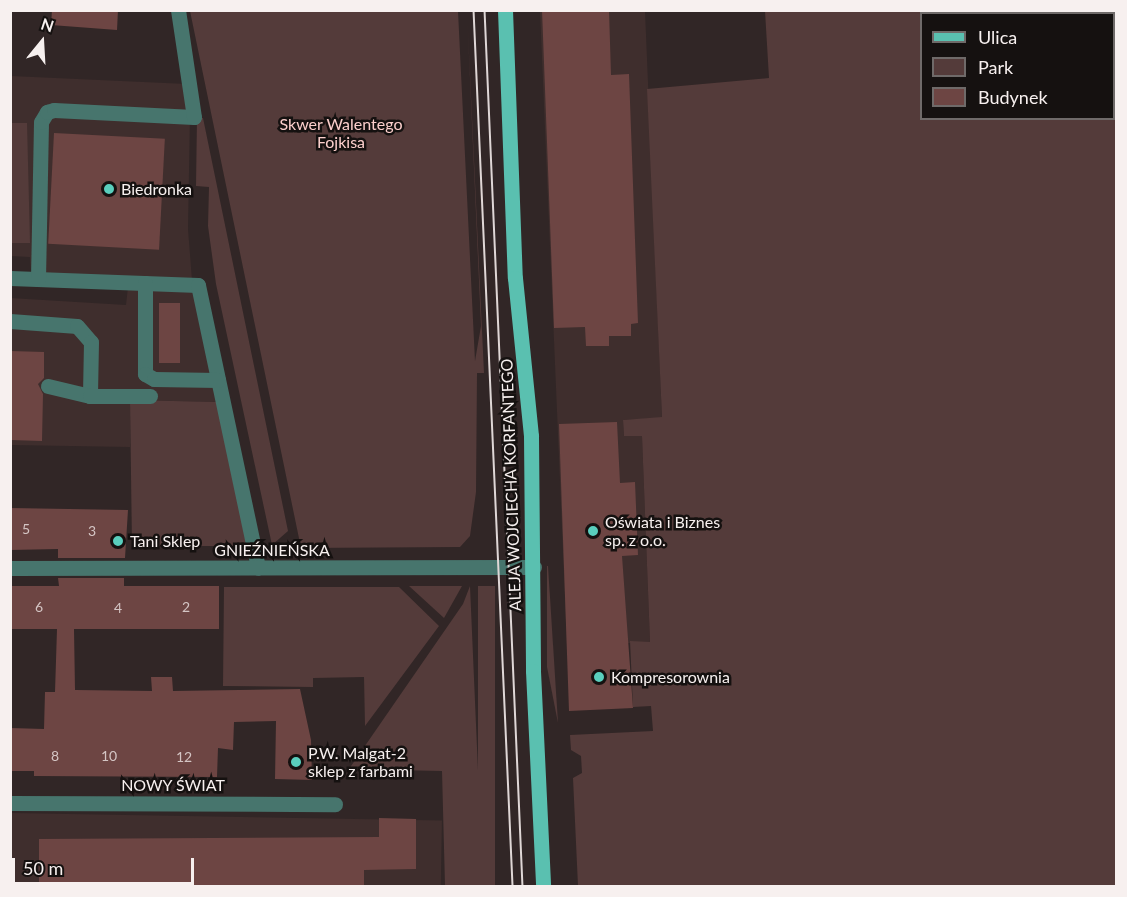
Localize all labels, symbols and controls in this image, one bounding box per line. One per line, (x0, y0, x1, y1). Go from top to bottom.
north arrow (12, 12, 72, 72)
legend (920, 12, 1115, 120)
text: N (39, 13, 57, 35)
text: Ulica (978, 26, 1017, 48)
text: Park (978, 56, 1013, 78)
text: Budynek (978, 86, 1048, 108)
park label: Skwer Walentego Fojkisa (279, 114, 403, 152)
place label: Biedronka (121, 179, 192, 199)
marker: Biedronka (102, 182, 116, 196)
street label: ALEJA WOJCIECHA KORFANTEGO (497, 358, 525, 612)
place label: Oświata i Biznes sp. z o.o. (605, 512, 720, 550)
house number: 5 (22, 521, 30, 537)
house number: 3 (88, 523, 96, 539)
marker: Oświata i Biznes sp. z o.o. (586, 524, 600, 538)
place label: Tani Sklep (130, 531, 200, 551)
marker: Tani Sklep (111, 534, 125, 548)
street label: GNIEŹNIEŃSKA (214, 540, 330, 560)
house number: 6 (35, 599, 43, 615)
house number: 2 (182, 599, 190, 615)
house number: 4 (114, 600, 122, 616)
place label: Kompresorownia (611, 667, 730, 687)
marker: Kompresorownia (592, 670, 606, 684)
place label: P.W. Malgat-2 sklep z farbami (308, 743, 413, 781)
house number: 8 (51, 748, 59, 764)
house number: 10 (101, 748, 117, 764)
house number: 12 (176, 749, 192, 765)
marker: P.W. Malgat-2 sklep z farbami (289, 755, 303, 769)
street label: NOWY ŚWIAT (121, 775, 225, 795)
scale bar (15, 846, 196, 884)
text: 50 m (23, 857, 63, 879)

